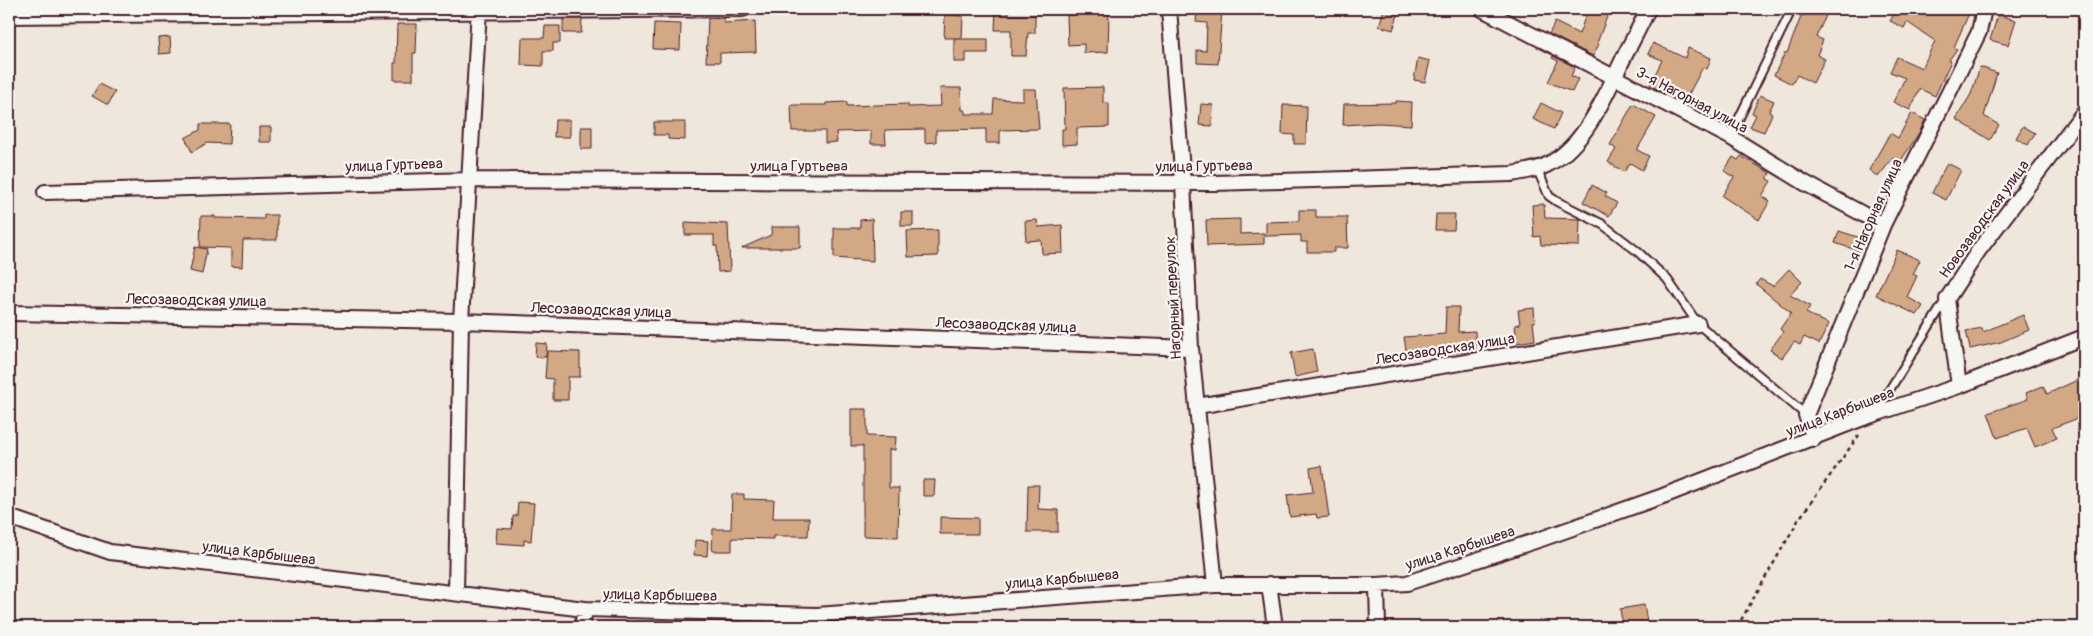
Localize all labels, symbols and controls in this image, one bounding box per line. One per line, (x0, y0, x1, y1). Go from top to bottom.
street label: 3-я Нагорная улица (1633, 63, 1751, 138)
street label: улица Гуртьева (344, 154, 443, 177)
street label: улица Гуртьева (1154, 156, 1253, 177)
street label: 1-я Нагорная улица (1840, 156, 1907, 275)
street label: Новозаводская улица (1935, 156, 2034, 282)
street label: улица Гуртьева (749, 157, 848, 176)
street label: Нагорный переулок (1161, 235, 1186, 360)
street label: Лесозаводская улица (124, 290, 267, 311)
street label: Лесозаводская улица (529, 299, 672, 322)
street label: Лесозаводская улица (934, 314, 1077, 337)
street label: Лесозаводская улица (1373, 329, 1516, 370)
street label: улица Карбышева (1783, 383, 1897, 442)
street label: улица Карбышева (1402, 522, 1517, 575)
street label: улица Карбышева (200, 537, 317, 570)
street label: улица Карбышева (1003, 565, 1120, 594)
street label: улица Карбышева (602, 585, 717, 606)

